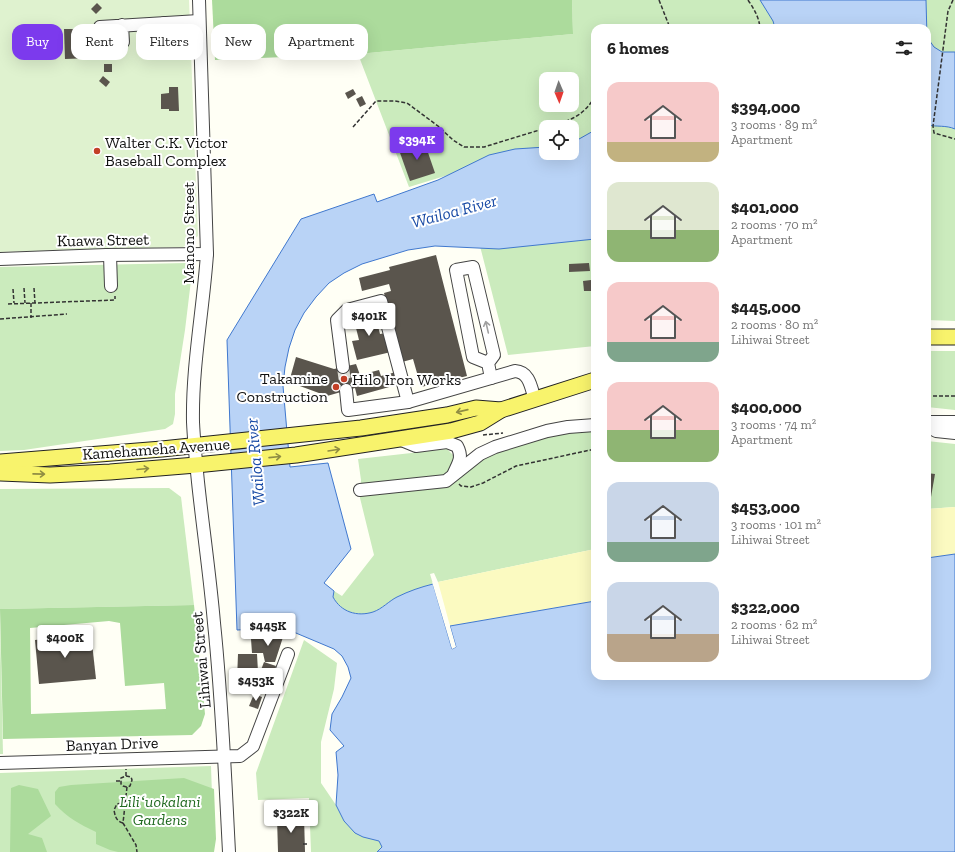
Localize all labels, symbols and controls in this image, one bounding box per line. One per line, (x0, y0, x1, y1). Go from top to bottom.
chip: Buy (12, 24, 63, 60)
chip: Rent (71, 24, 128, 60)
chip: Filters (136, 24, 203, 60)
chip: New (211, 24, 266, 60)
chip: Apartment (274, 24, 368, 60)
icon: filters (893, 37, 915, 59)
text: 6 homes (607, 38, 669, 58)
north arrow (539, 72, 579, 112)
map controls (539, 72, 579, 160)
text: $394,000 (731, 97, 800, 117)
icon: home (639, 98, 687, 146)
text: 3 rooms · 89 m² (731, 117, 817, 132)
button: locate (539, 120, 579, 160)
pin: $394K (389, 127, 445, 161)
text: $394K (399, 132, 435, 147)
text: Apartment (731, 132, 793, 147)
place label: Walter C.K. Victor Baseball Complex (105, 133, 228, 170)
marker: Walter C.K. Victor Baseball Complex (92, 146, 102, 156)
street label: Manono Street (179, 182, 198, 284)
water label: Wailoa River (409, 190, 499, 232)
text: $401,000 (731, 197, 799, 217)
icon: home (639, 198, 687, 246)
text: 2 rooms · 70 m² (731, 217, 817, 232)
street label: Kuawa Street (57, 230, 149, 250)
text: Apartment (731, 232, 793, 247)
text: $445,000 (731, 297, 801, 317)
icon: home (639, 298, 687, 346)
pin: $401K (341, 303, 397, 337)
text: $401K (351, 308, 387, 323)
text: 2 rooms · 80 m² (731, 317, 818, 332)
one-way arrow (483, 320, 490, 333)
text: Lihiwai Street (731, 332, 810, 347)
place label: Takamine Construction (236, 369, 329, 406)
place label: Hilo Iron Works (352, 370, 461, 389)
marker: Hilo Iron Works (339, 374, 349, 384)
marker: Takamine Construction (331, 382, 341, 392)
text: $400,000 (731, 397, 802, 417)
icon: home (639, 398, 687, 446)
one-way arrow (456, 408, 469, 416)
water label: Wailoa River (241, 417, 269, 507)
text: 3 rooms · 74 m² (731, 417, 816, 432)
text: Apartment (731, 432, 793, 447)
street label: Kamehameha Avenue (82, 434, 230, 464)
one-way arrow (327, 446, 340, 454)
one-way arrow (268, 454, 281, 461)
one-way arrow (136, 466, 149, 473)
one-way arrow (32, 470, 45, 478)
text: $453,000 (731, 497, 800, 517)
icon: home (639, 498, 687, 546)
text: 3 rooms · 101 m² (731, 517, 821, 532)
text: Lihiwai Street (731, 532, 810, 547)
text: $322,000 (731, 597, 800, 617)
icon: home (639, 598, 687, 646)
street label: Lihiwai Street (187, 611, 215, 709)
pin: $445K (240, 613, 296, 647)
text: 2 rooms · 62 m² (731, 617, 817, 632)
text: $445K (250, 618, 286, 633)
pin: $400K (37, 625, 93, 659)
text: $400K (46, 630, 84, 645)
text: Lihiwai Street (731, 632, 810, 647)
pin: $453K (228, 668, 284, 702)
text: $453K (238, 673, 274, 688)
street label: Banyan Drive (65, 733, 159, 755)
park label: Liliʻuokalani Gardens (119, 792, 201, 829)
pin: $322K (263, 800, 319, 834)
text: $322K (273, 805, 309, 820)

